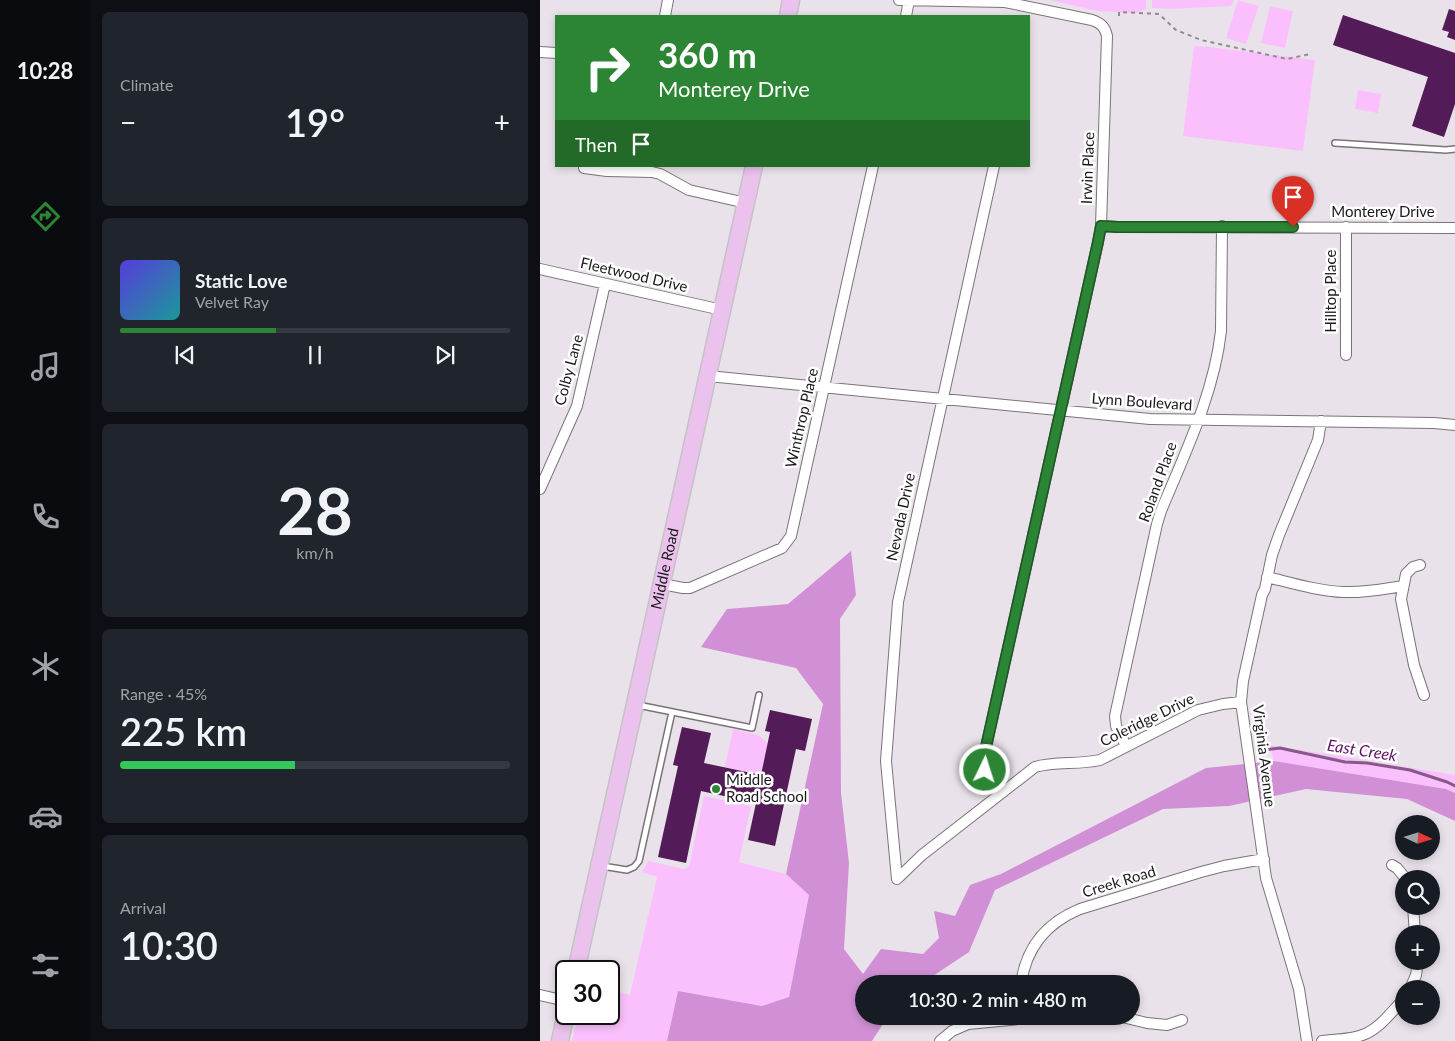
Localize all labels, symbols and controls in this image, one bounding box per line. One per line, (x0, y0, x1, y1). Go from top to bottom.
text: 360 m (658, 33, 757, 75)
icon: right (575, 35, 640, 100)
text: 10:28 (17, 57, 73, 84)
text: Climate (120, 75, 173, 94)
text: Monterey Drive (658, 75, 810, 102)
text: 19° (285, 99, 345, 145)
text: − (120, 105, 136, 139)
text: + (494, 105, 510, 139)
icon: arrive (627, 130, 655, 158)
street label: Irwin Place (1077, 132, 1097, 204)
text: Then (575, 133, 617, 156)
pin (1272, 176, 1314, 227)
icon: arrive (1279, 183, 1307, 211)
icon: directions (28, 199, 63, 234)
street label: Monterey Drive (1331, 202, 1435, 220)
street label: Hilltop Place (1321, 249, 1339, 333)
street label: Fleetwood Drive (579, 253, 690, 295)
text: Static Love (195, 269, 287, 292)
text: Velvet Ray (195, 292, 269, 311)
street label: Colby Lane (550, 332, 586, 407)
icon: previous (171, 341, 199, 369)
icon: pause (301, 341, 329, 369)
icon: next (431, 341, 459, 369)
icon: music (28, 349, 63, 384)
street label: Winthrop Place (781, 366, 821, 469)
street label: Lynn Boulevard (1091, 389, 1193, 414)
street label: Roland Place (1134, 439, 1180, 524)
text: 28 (277, 471, 353, 549)
street label: Nevada Drive (882, 471, 918, 562)
icon: phone (28, 499, 63, 534)
street label: Middle Road (646, 526, 682, 611)
text: km/h (296, 543, 334, 562)
icon: climate (28, 649, 63, 684)
text: Range · 45% (120, 684, 207, 703)
street label: Coleridge Drive (1097, 689, 1197, 750)
street label: Virginia Avenue (1250, 704, 1280, 808)
text: 225 km (120, 708, 247, 754)
water label: East Creek (1326, 735, 1399, 764)
position arrow (958, 743, 1010, 795)
place label: Middle Road School (726, 770, 807, 805)
marker: Middle Road School (710, 783, 722, 795)
icon: car (28, 799, 63, 834)
north arrow (1395, 815, 1440, 860)
map controls (1395, 815, 1440, 1025)
street label: Creek Road (1080, 861, 1158, 901)
button: search (1395, 870, 1440, 915)
text: Arrival (120, 898, 166, 917)
text: 10:30 (120, 922, 218, 968)
button: + (1395, 925, 1440, 970)
icon: filters (28, 948, 63, 983)
speed limit sign: 30 (555, 960, 620, 1025)
button: − (1395, 980, 1440, 1025)
text: 10:30 · 2 min · 480 m (908, 988, 1087, 1011)

